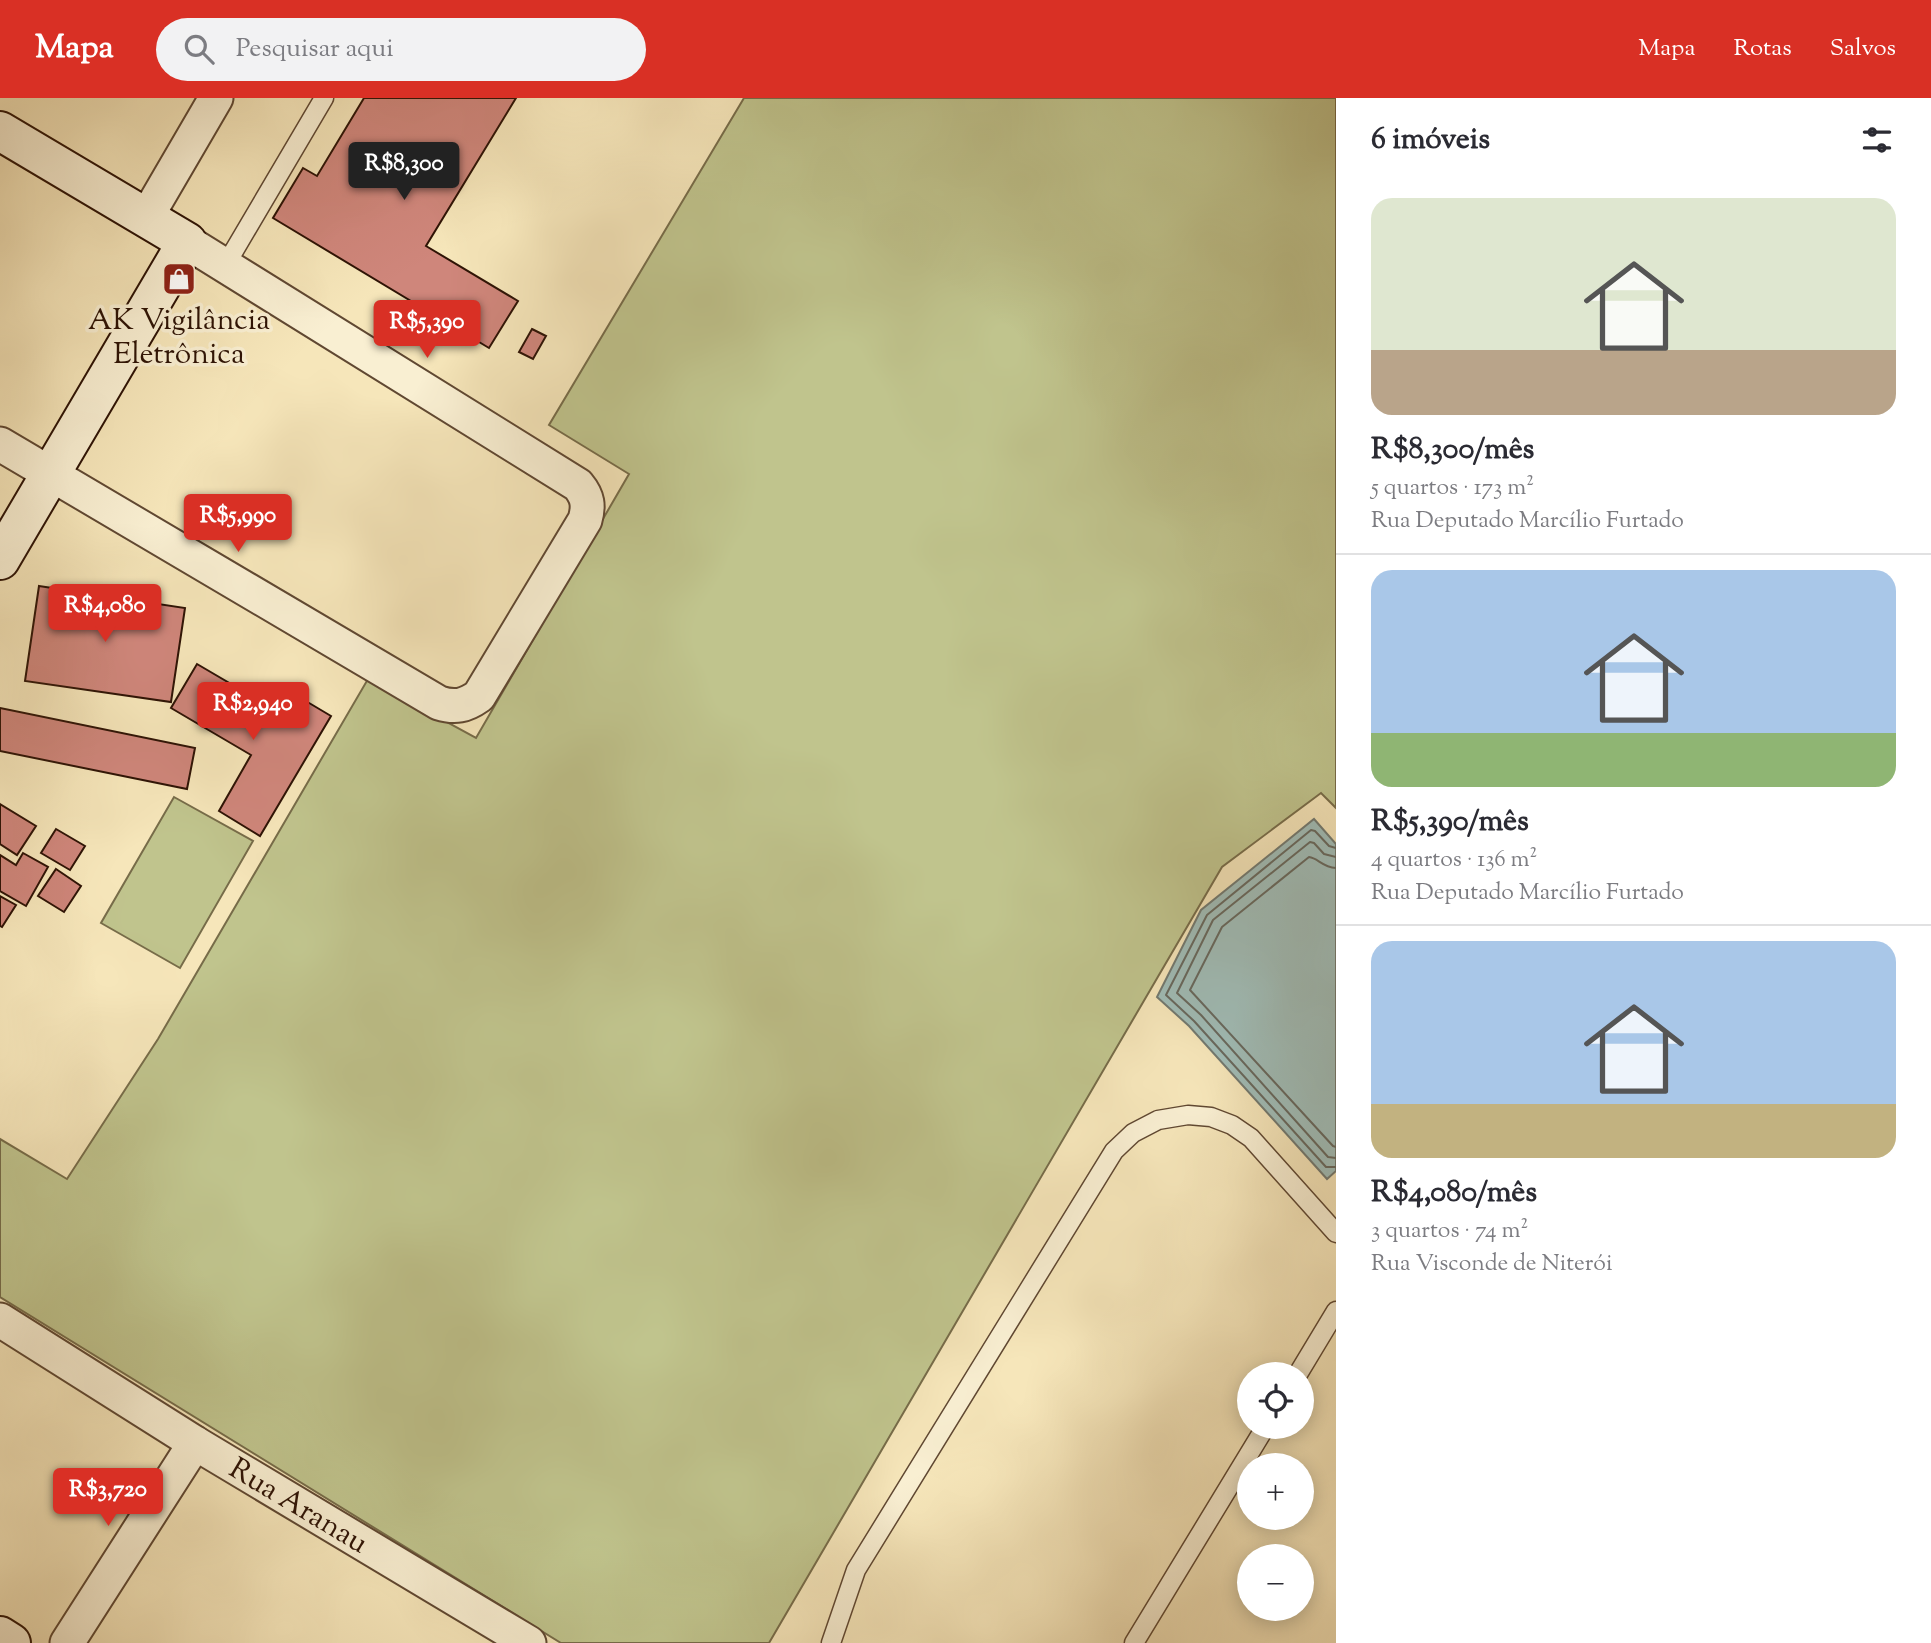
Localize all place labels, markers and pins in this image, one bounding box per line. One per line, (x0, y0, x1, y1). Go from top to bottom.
pin: R$8,300 (339, 142, 469, 202)
shop icon: AK Vigilância Eletrônica (160, 260, 198, 298)
place label: AK Vigilância Eletrônica (88, 300, 270, 377)
pin: R$5,390 (362, 300, 492, 360)
pin: R$5,990 (173, 494, 303, 554)
pin: R$4,080 (40, 584, 170, 644)
pin: R$2,940 (188, 682, 318, 742)
pin: R$3,720 (43, 1468, 173, 1528)

